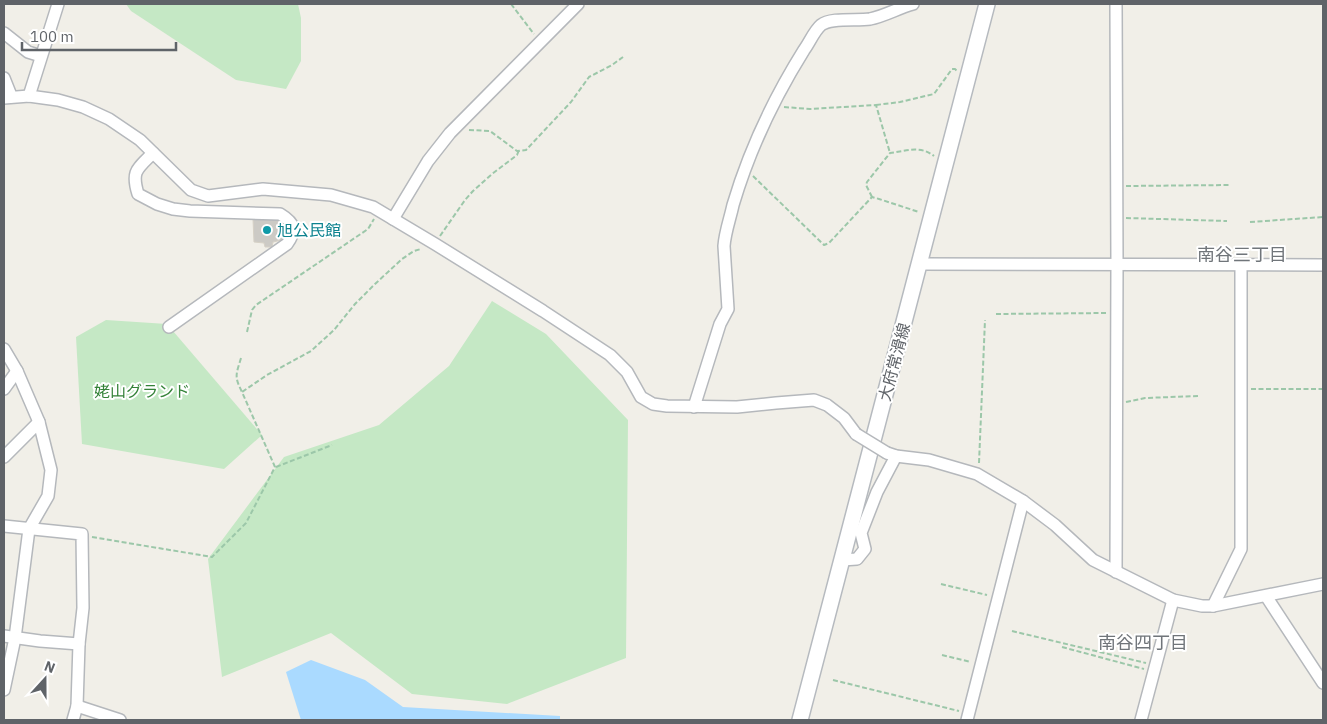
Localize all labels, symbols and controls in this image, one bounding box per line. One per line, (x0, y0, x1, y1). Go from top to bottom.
scale bar (22, 20, 176, 52)
text: 100 m (30, 27, 74, 46)
place label: 旭公民館 (277, 220, 341, 240)
marker: 旭公民館 (261, 224, 273, 236)
district label: 南谷三丁目 (1197, 243, 1287, 266)
street label: 大府常滑線 (874, 321, 914, 403)
park label: 姥山グランド (94, 381, 190, 401)
district label: 南谷四丁目 (1098, 631, 1188, 654)
north arrow (20, 654, 70, 704)
text: N (42, 657, 58, 677)

